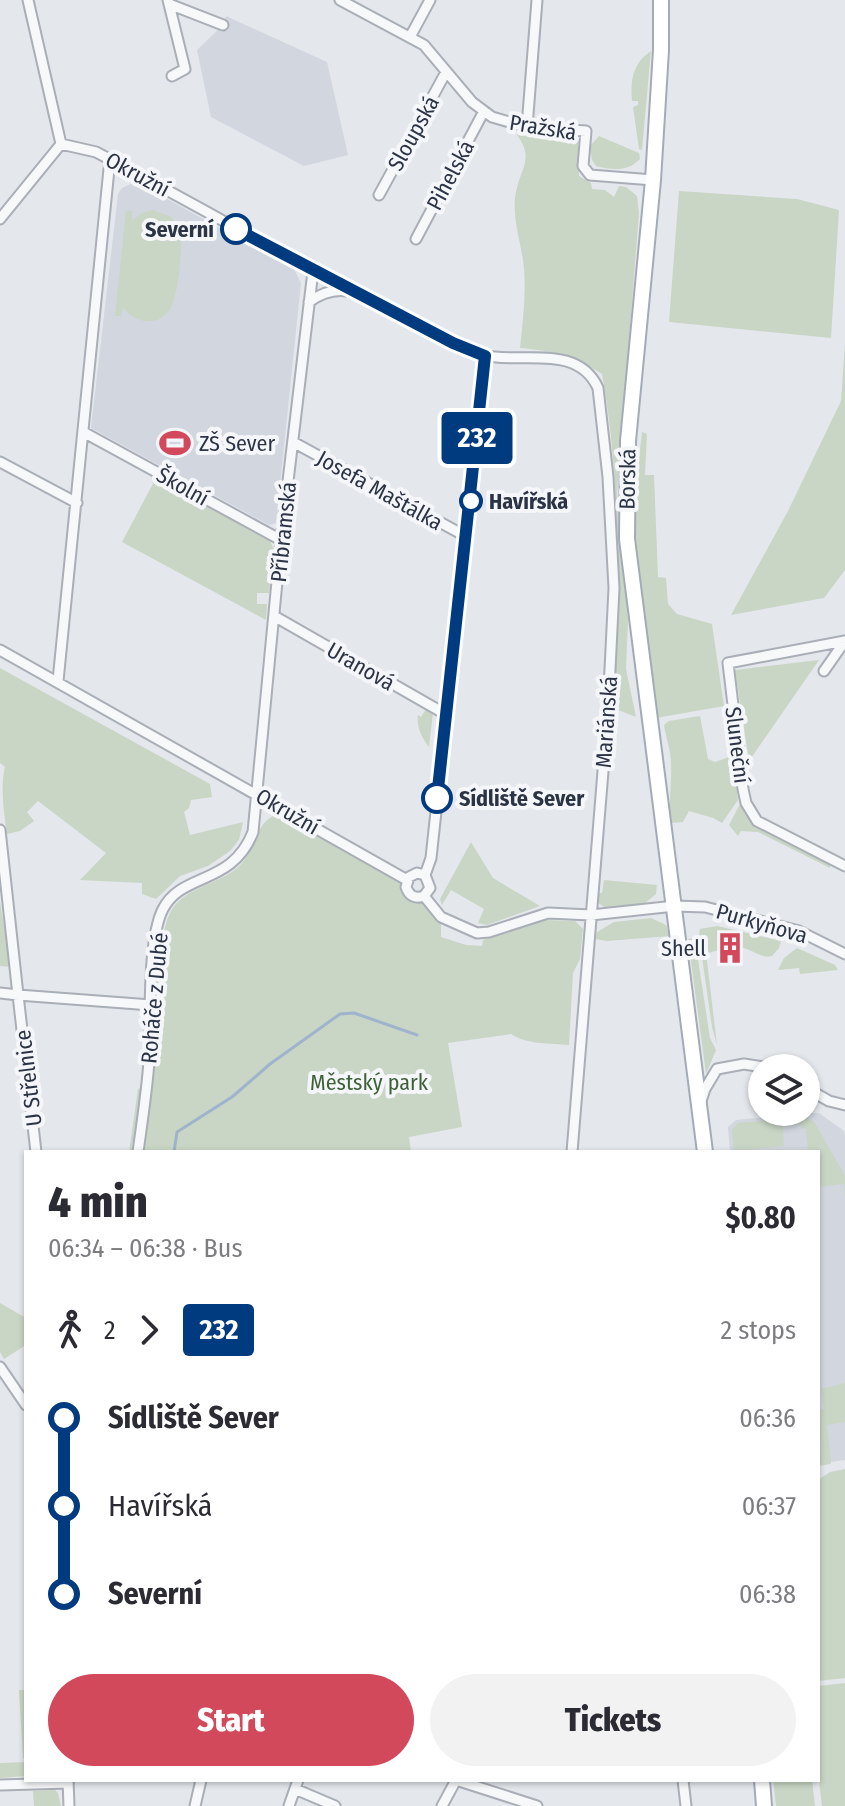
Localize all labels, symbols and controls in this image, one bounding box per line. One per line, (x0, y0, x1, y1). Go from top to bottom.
street label: Sloupská (382, 91, 445, 175)
street label: Pražská (507, 109, 578, 146)
street label: Pihelská (421, 136, 480, 215)
street label: Okružní (101, 146, 175, 203)
marker: Severní (221, 214, 251, 244)
place label: Severní (145, 216, 214, 243)
line badge: 232 (431, 412, 523, 464)
text: 232 (458, 421, 496, 454)
sports icon: ZŠ Sever (158, 426, 192, 460)
place label: ZŠ Sever (199, 430, 275, 457)
street label: Josefa Maštálka (312, 445, 447, 536)
street label: Borská (613, 448, 642, 510)
street label: Školní (152, 461, 214, 512)
street label: Příbramská (265, 480, 302, 584)
place label: Havířská (489, 488, 568, 515)
marker: Havířská (460, 490, 482, 512)
street label: Uranová (322, 636, 400, 697)
street label: Mariánská (590, 675, 623, 769)
street label: Sluneční (719, 705, 756, 785)
street label: Okružní (251, 782, 325, 841)
marker: Sídliště Sever (422, 783, 452, 813)
place label: Sídliště Sever (459, 785, 585, 812)
street label: Purkyňova (713, 898, 811, 949)
street label: Roháče z Dubé (135, 931, 174, 1065)
building icon: Shell (713, 931, 747, 965)
place label: Shell (661, 935, 706, 962)
street label: U Střelnice (9, 1028, 48, 1128)
map controls (748, 1054, 820, 1126)
button: layers (748, 1054, 820, 1126)
park label: Městský park (310, 1069, 429, 1096)
text: 4 min (48, 1176, 148, 1229)
text: $0.80 (726, 1200, 796, 1236)
text: 06:34 – 06:38 · Bus (48, 1233, 242, 1264)
icon: walk (48, 1308, 92, 1352)
icon: forward (127, 1308, 171, 1352)
text: 232 (199, 1313, 238, 1346)
text: 2 (104, 1315, 115, 1346)
text: 2 stops (721, 1315, 796, 1346)
text: Sídliště Sever (108, 1400, 279, 1436)
text: 06:36 (739, 1403, 796, 1434)
text: Havířská (108, 1488, 212, 1524)
text: 06:37 (742, 1491, 796, 1522)
text: Severní (108, 1576, 202, 1612)
text: 06:38 (739, 1579, 796, 1610)
button: Start (48, 1674, 414, 1766)
button: Tickets (430, 1674, 796, 1766)

